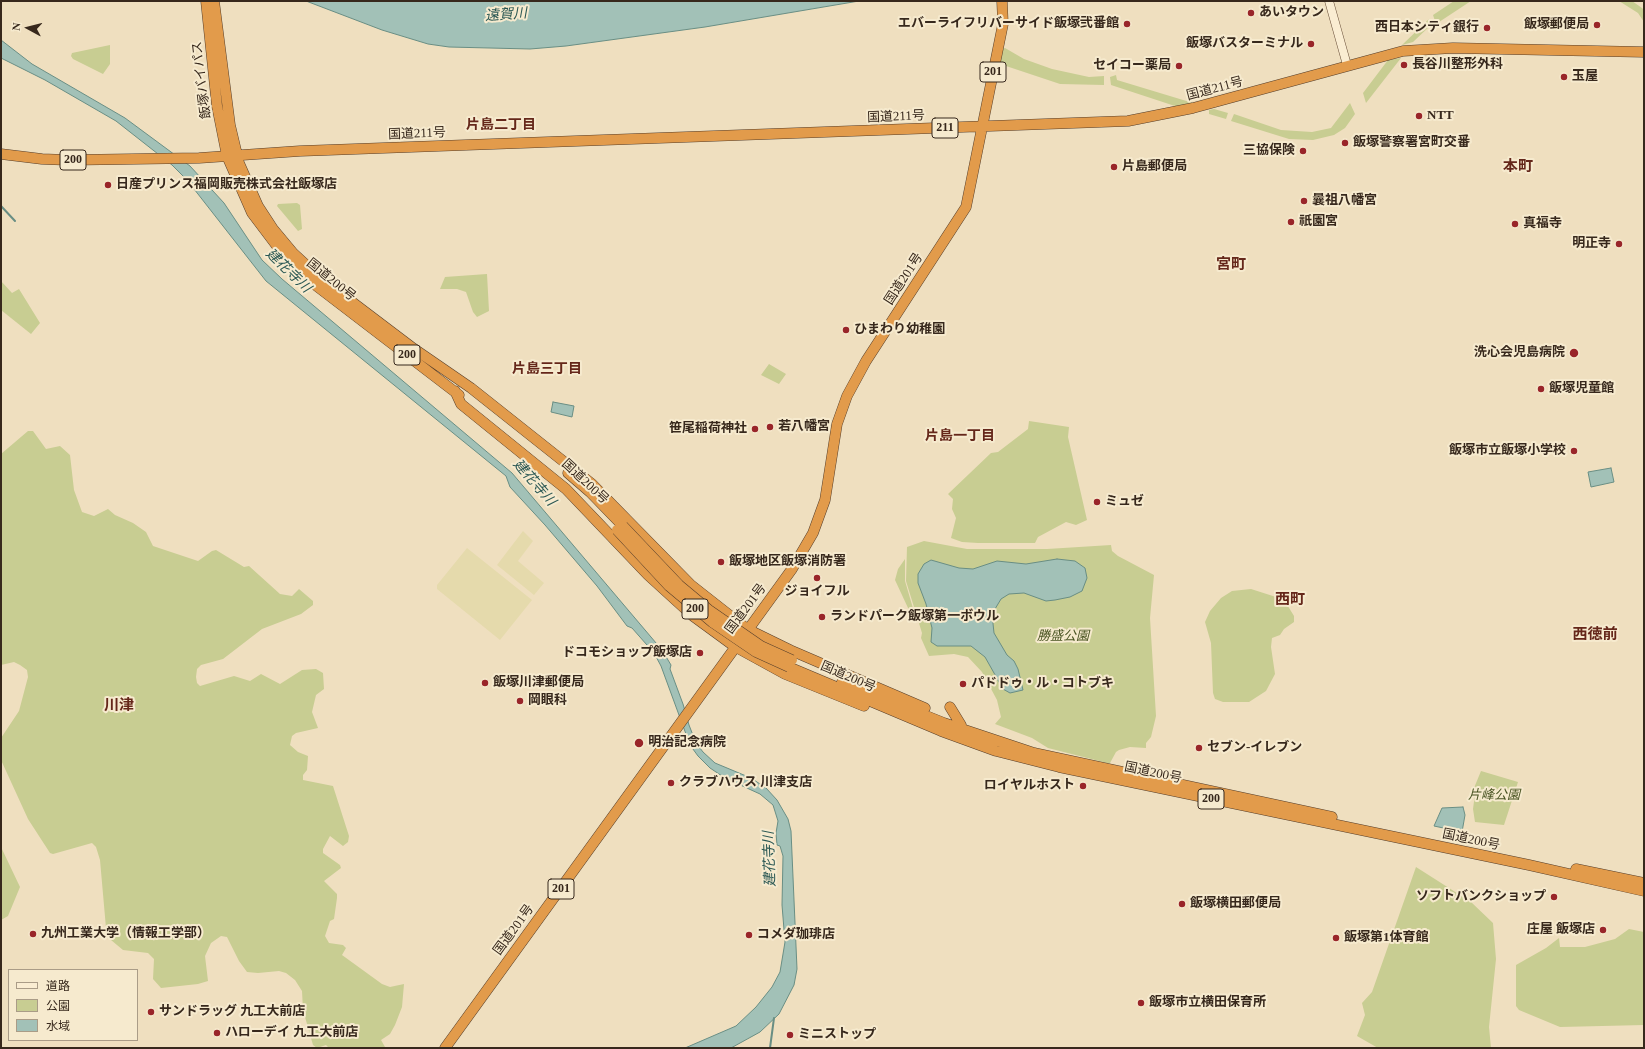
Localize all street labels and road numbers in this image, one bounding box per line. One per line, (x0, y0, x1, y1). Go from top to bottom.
street label: 飯塚バイパス (190, 40, 214, 120)
road number: 201 (980, 62, 1006, 82)
street label: 国道211号 (1185, 74, 1245, 104)
street label: 国道211号 (867, 108, 925, 126)
road number: 211 (932, 118, 958, 138)
street label: 国道211号 (388, 125, 446, 143)
road number: 200 (60, 150, 86, 170)
street label: 国道201号 (882, 250, 926, 308)
street label: 国道200号 (303, 256, 359, 304)
road number: 200 (394, 345, 420, 365)
street label: 国道200号 (558, 456, 612, 508)
street label: 国道201号 (722, 581, 770, 637)
road number: 200 (682, 599, 708, 619)
street label: 国道200号 (818, 658, 878, 696)
street label: 国道200号 (1123, 759, 1183, 787)
road number: 200 (1198, 789, 1224, 809)
street label: 国道200号 (1441, 826, 1501, 854)
road number: 201 (548, 879, 574, 899)
street label: 国道201号 (490, 902, 538, 958)

